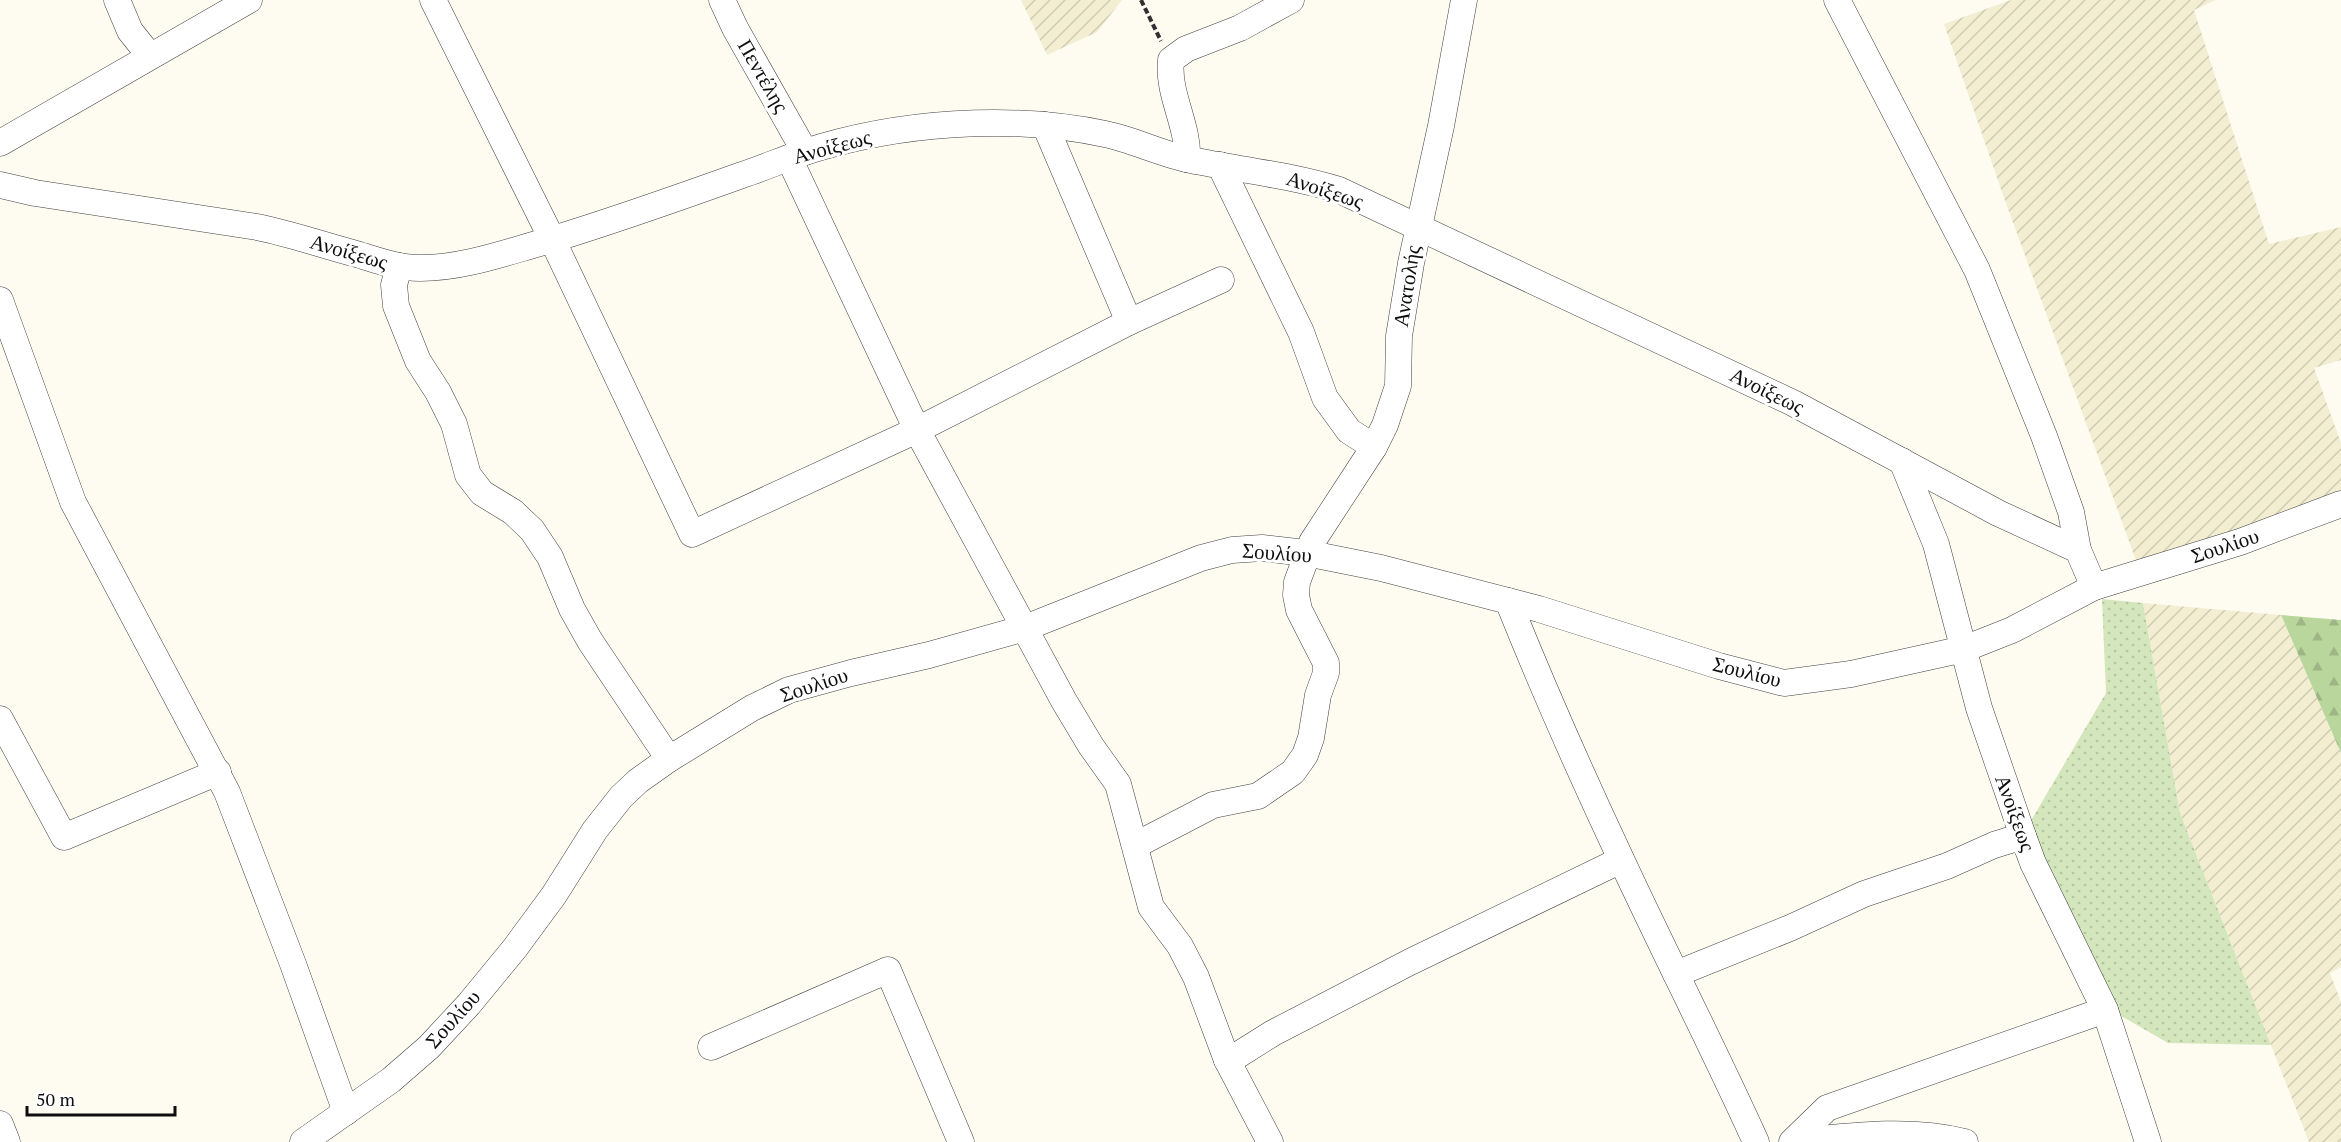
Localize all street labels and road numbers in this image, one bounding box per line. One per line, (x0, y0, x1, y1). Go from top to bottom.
street label: Πεντέλης (732, 34, 796, 118)
street label: Ανοίξεως (790, 122, 874, 170)
street label: Ανοίξεως (1283, 163, 1368, 215)
street label: Ανοίξεως (307, 227, 392, 276)
street label: Ανατολής (1386, 242, 1426, 329)
street label: Ανοίξεως (1726, 360, 1810, 420)
street label: Σουλίου (2187, 521, 2262, 569)
street label: Σουλίου (1241, 536, 1313, 568)
street label: Σουλίου (1710, 649, 1785, 693)
street label: Σουλίου (776, 660, 851, 708)
street label: Ανοίξεως (1989, 770, 2043, 855)
street label: Σουλίου (418, 983, 486, 1054)

